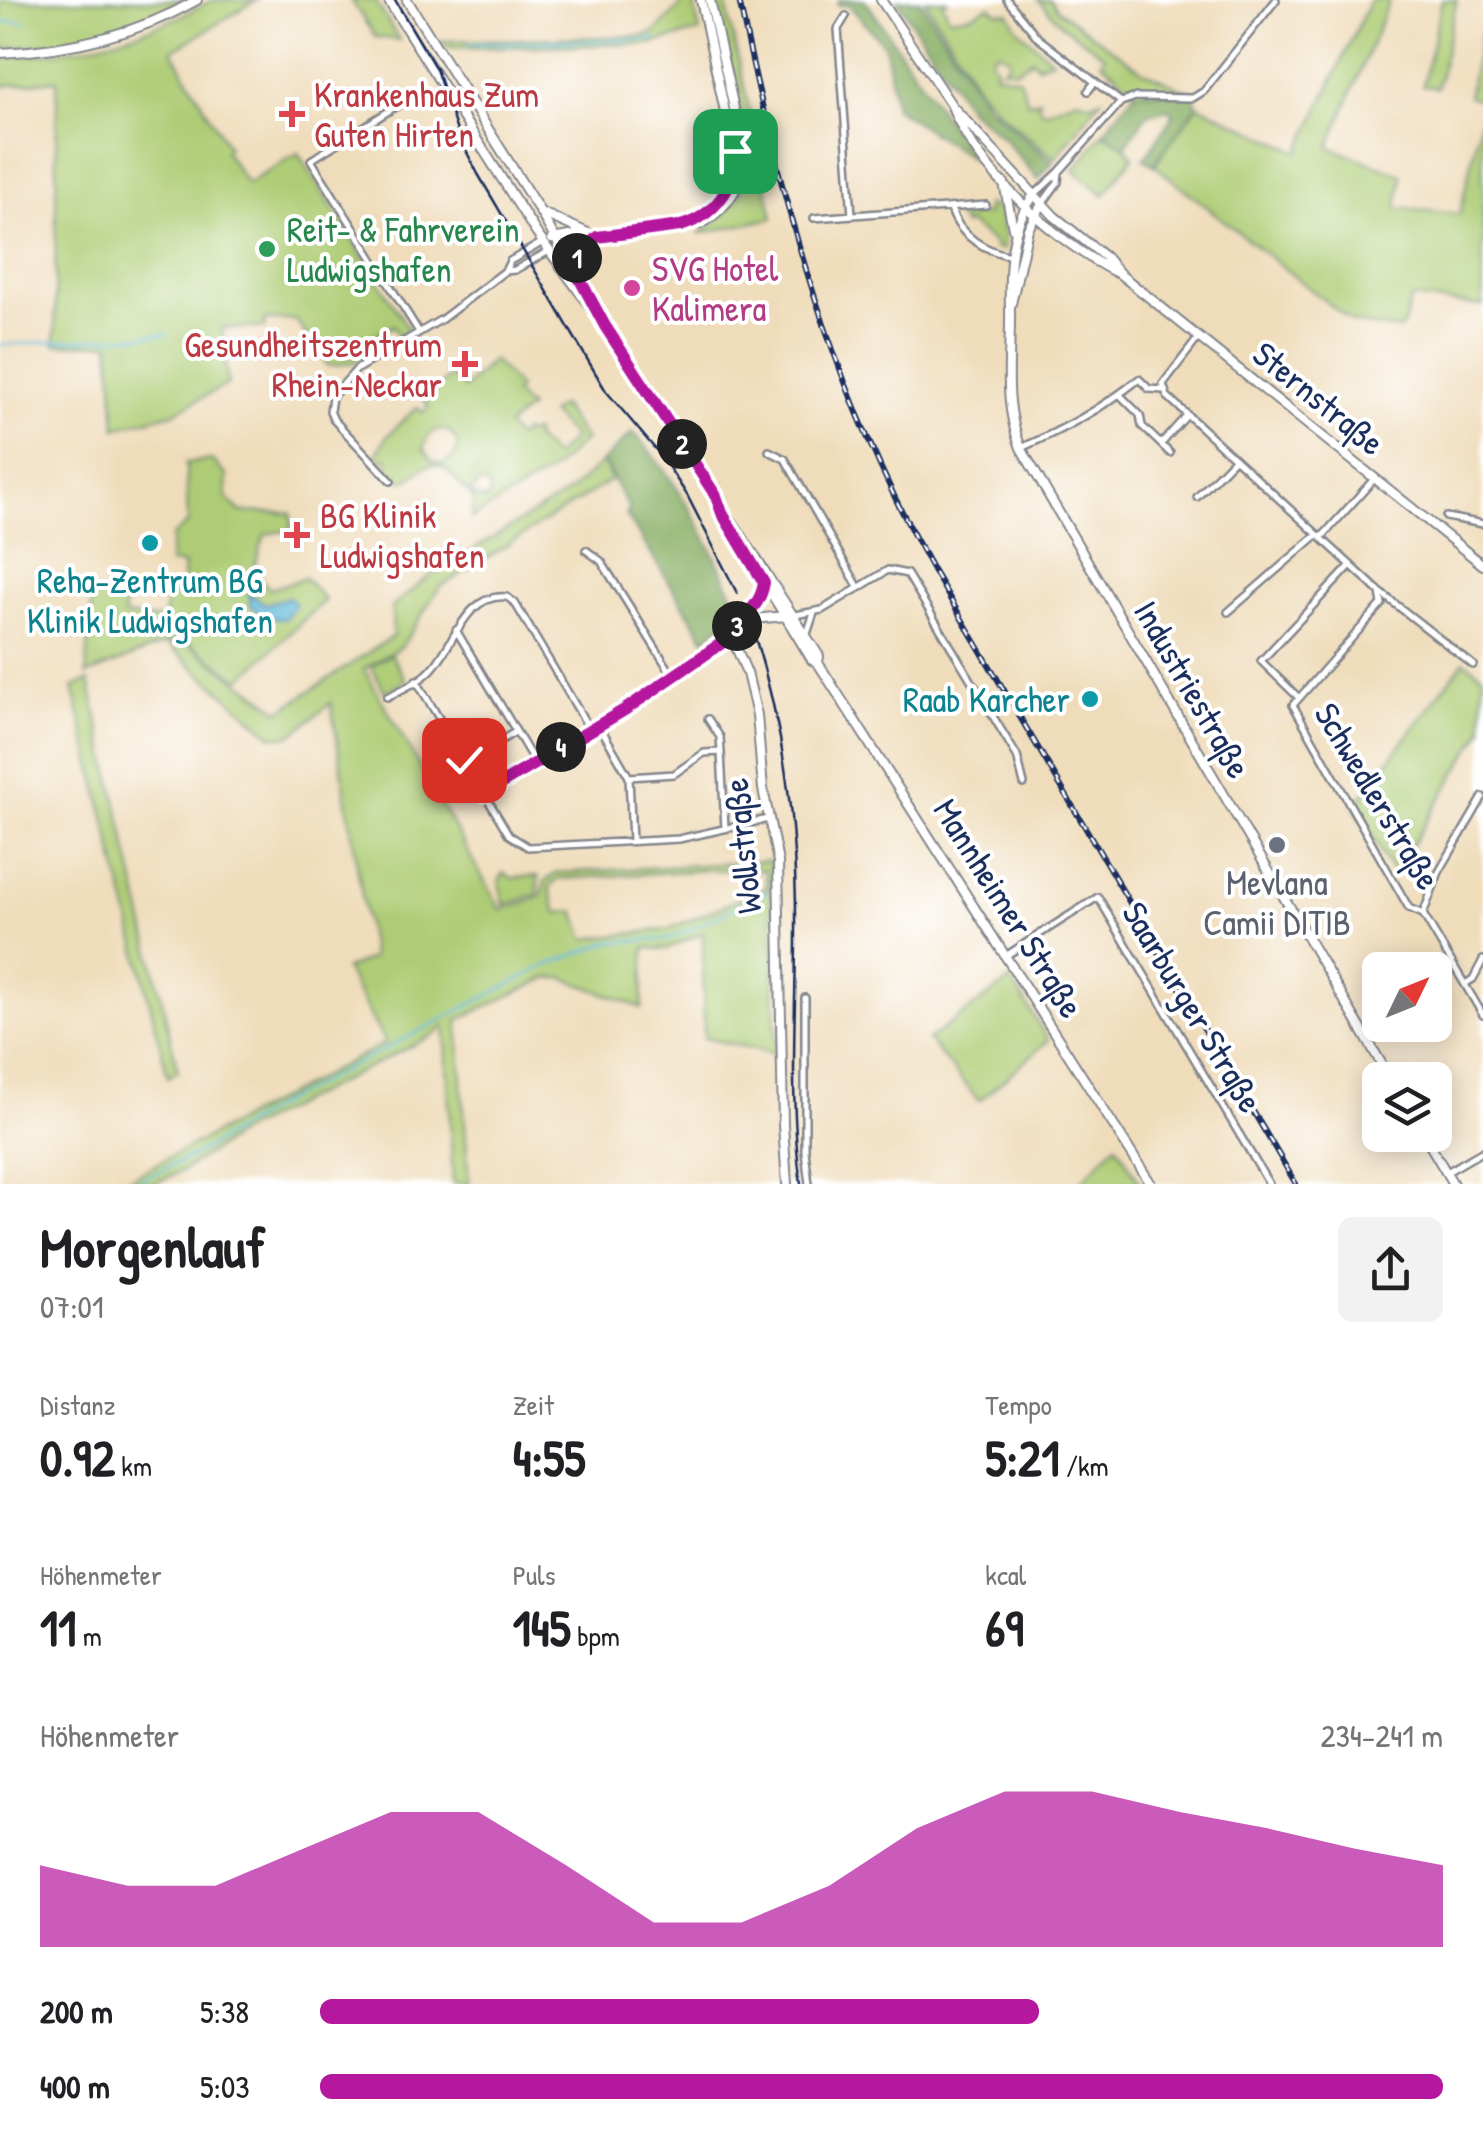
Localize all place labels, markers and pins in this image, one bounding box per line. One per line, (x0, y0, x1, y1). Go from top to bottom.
place label: Krankenhaus Zum Guten Hirten (314, 71, 539, 158)
marker: Krankenhaus Zum Guten Hirten (279, 101, 305, 127)
pin (693, 109, 778, 194)
place label: Reit- & Fahrverein Ludwigshafen (287, 206, 520, 293)
pin: 1 (552, 233, 602, 283)
marker: Reit- & Fahrverein Ludwigshafen (256, 238, 278, 260)
place label: SVG Hotel Kalimera (652, 245, 779, 332)
marker: SVG Hotel Kalimera (621, 277, 643, 299)
place label: Gesundheitszentrum Rhein-Neckar (184, 321, 442, 408)
marker: Gesundheitszentrum Rhein-Neckar (452, 351, 478, 377)
pin: 2 (657, 419, 707, 469)
place label: BG Klinik Ludwigshafen (320, 492, 485, 579)
marker: BG Klinik Ludwigshafen (284, 522, 310, 548)
marker: Reha-Zentrum BG Klinik Ludwigshafen (139, 532, 161, 554)
place label: Reha-Zentrum BG Klinik Ludwigshafen (27, 557, 273, 644)
pin: 3 (712, 601, 762, 651)
place label: Raab Karcher (903, 676, 1070, 723)
marker: Raab Karcher (1079, 688, 1101, 710)
pin (422, 718, 507, 803)
pin: 4 (536, 722, 586, 772)
marker: Mevlana Camii DITIB (1266, 834, 1288, 856)
place label: Mevlana Camii DITIB (1203, 859, 1351, 946)

